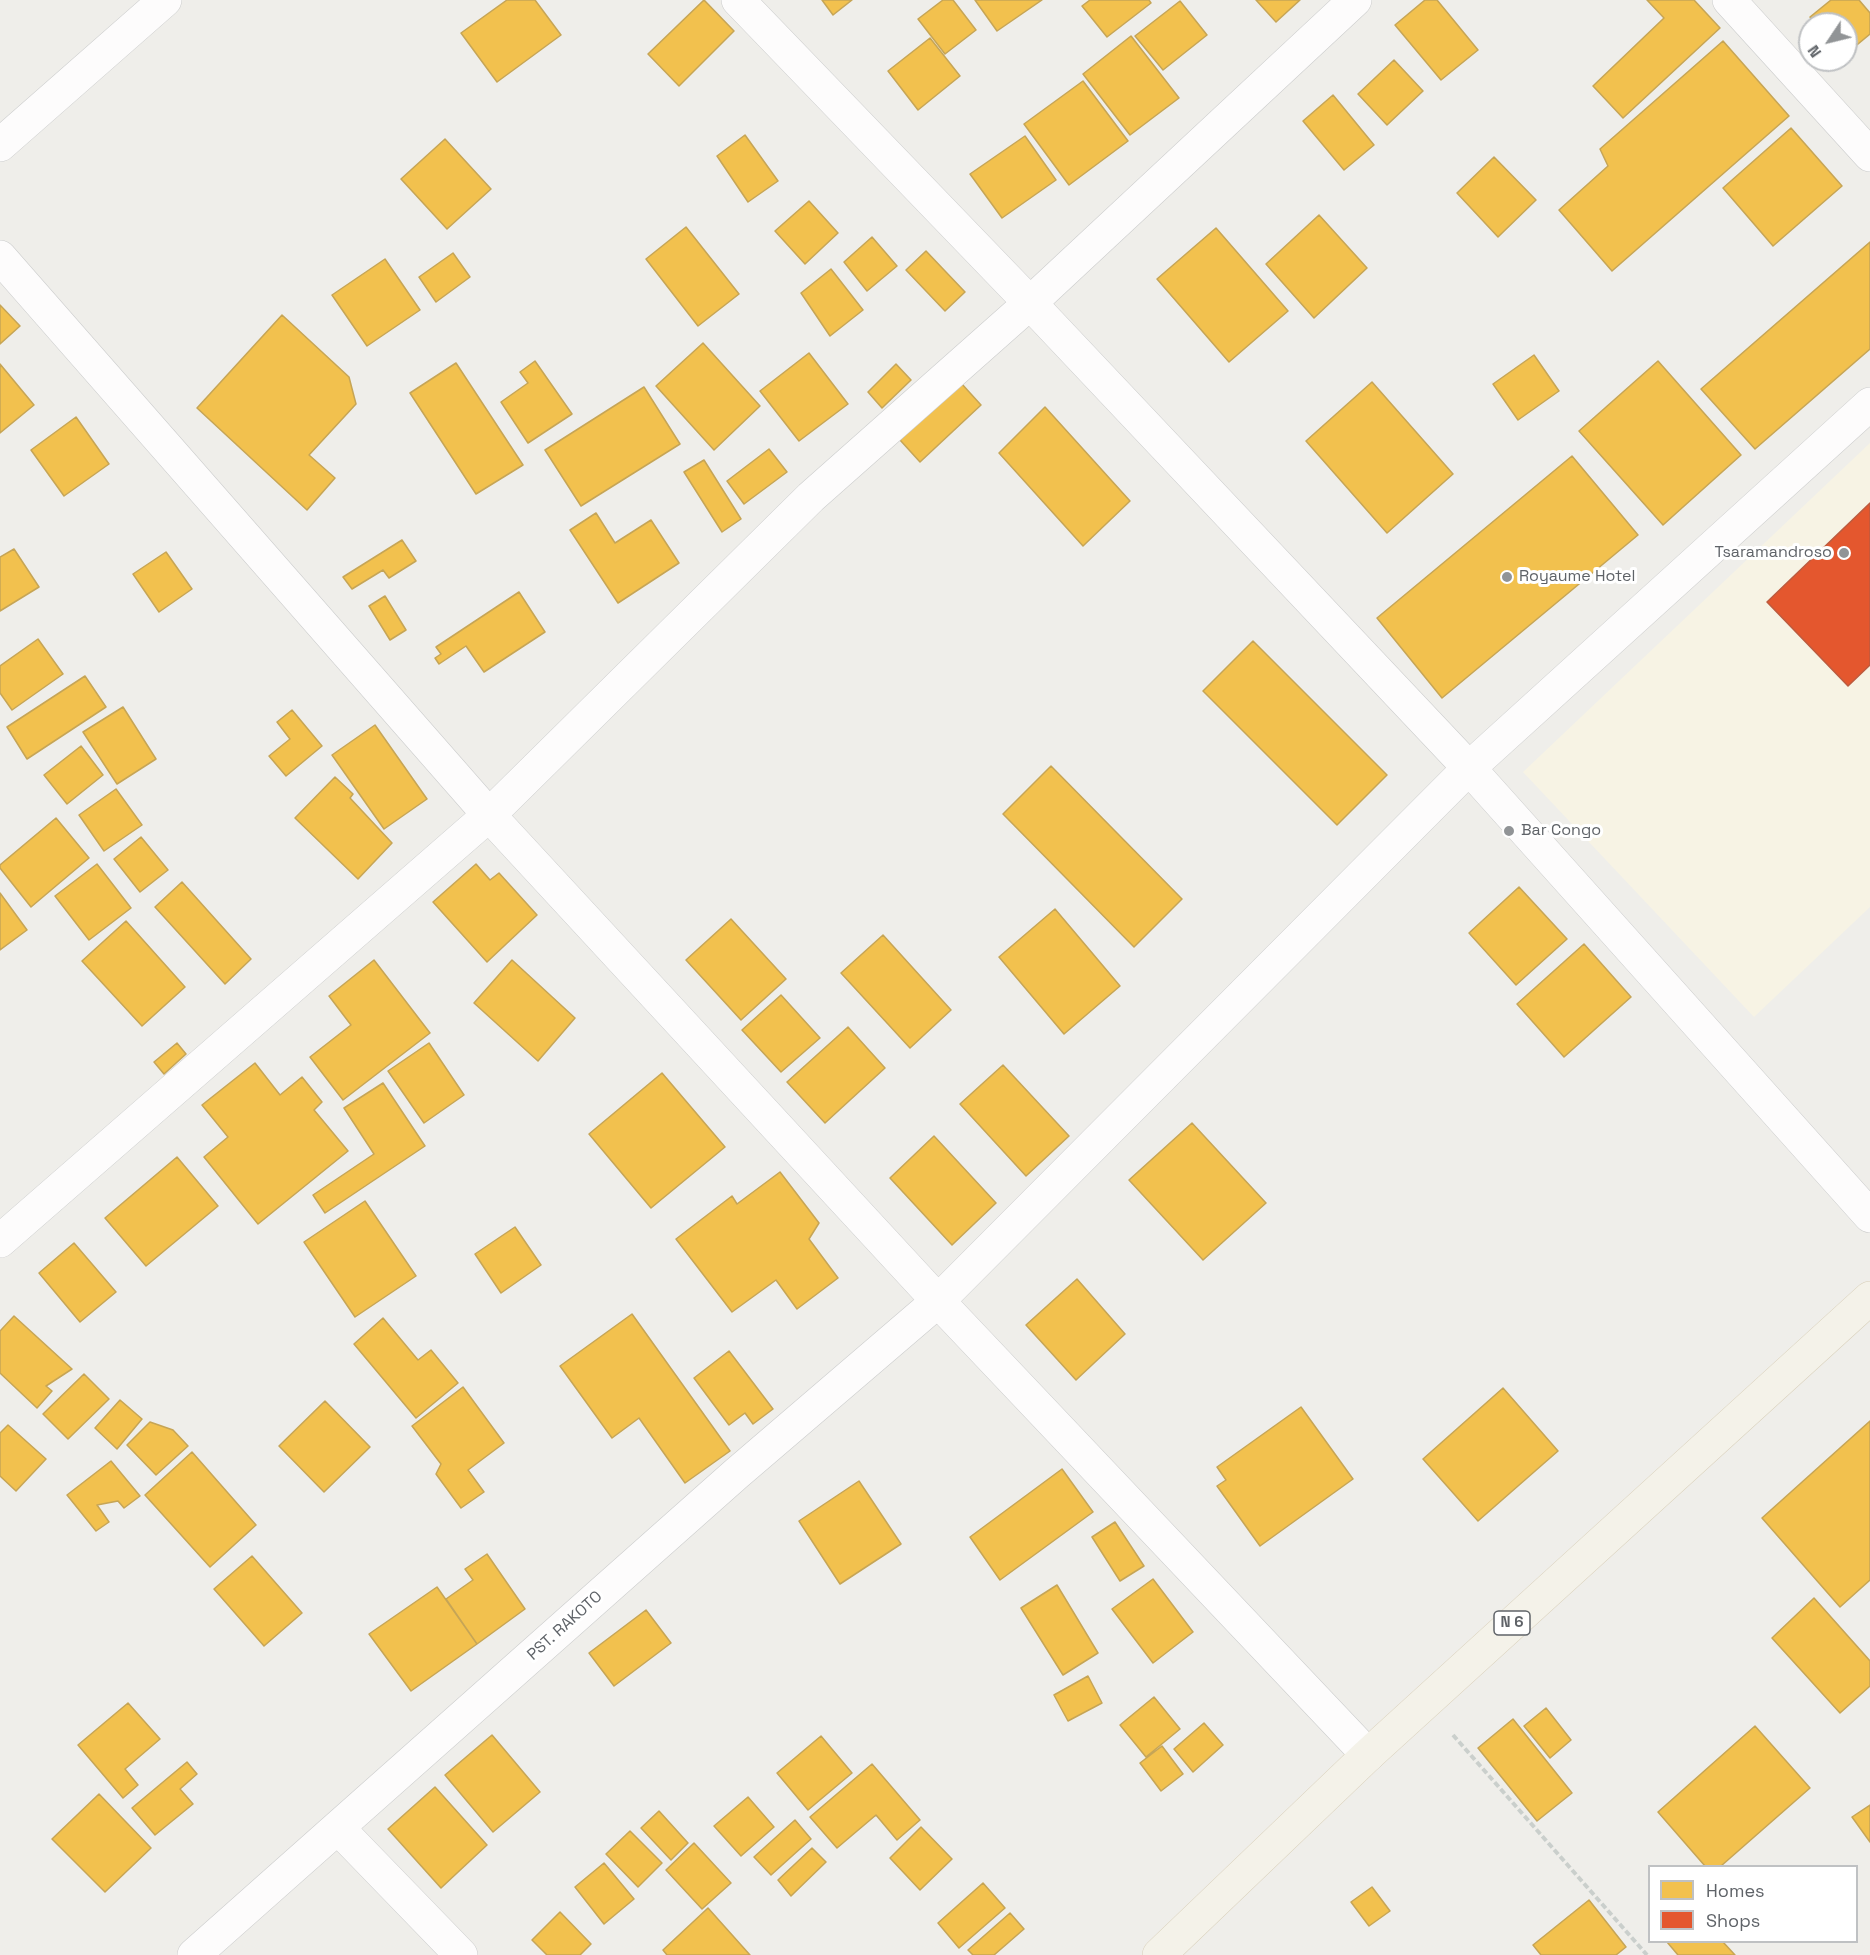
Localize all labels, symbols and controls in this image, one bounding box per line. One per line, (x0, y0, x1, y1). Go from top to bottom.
north arrow (1798, 12, 1858, 72)
text: N (1803, 41, 1826, 62)
place label: Tsaramandroso (1714, 543, 1832, 563)
marker: Tsaramandroso (1837, 546, 1851, 560)
place label: Royaume Hotel (1519, 567, 1635, 587)
marker: Royaume Hotel (1500, 570, 1514, 584)
place label: Bar Congo (1521, 821, 1601, 841)
marker: Bar Congo (1502, 824, 1516, 838)
street label: PST. RAKOTO (524, 1587, 606, 1665)
road number: N 6 (1494, 1611, 1530, 1635)
legend (1648, 1865, 1858, 1943)
text: Homes (1706, 1879, 1765, 1902)
text: Shops (1706, 1909, 1760, 1932)

